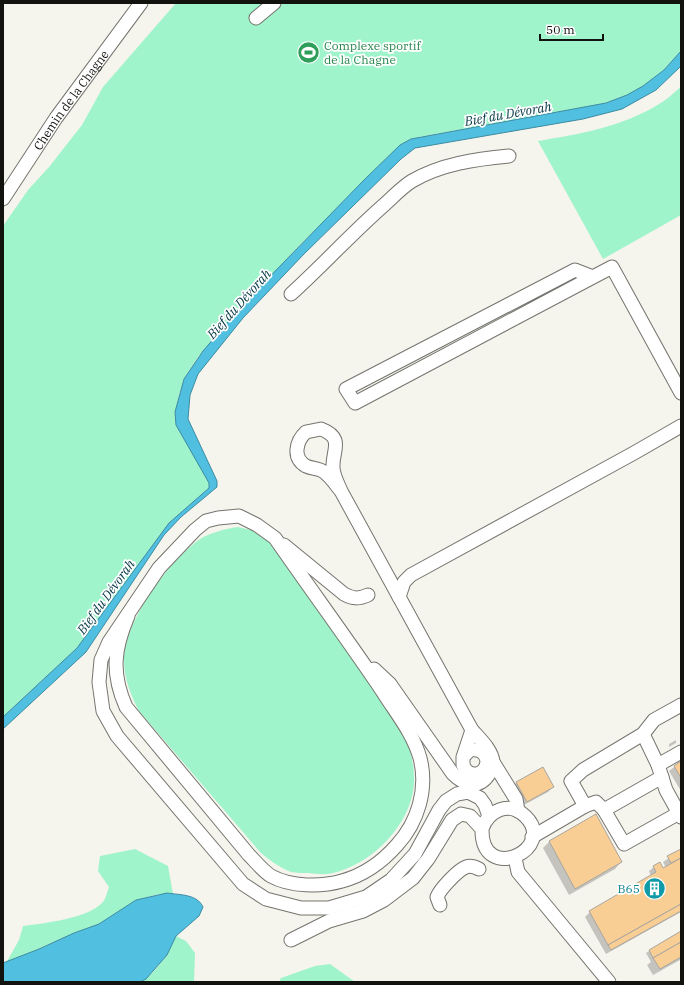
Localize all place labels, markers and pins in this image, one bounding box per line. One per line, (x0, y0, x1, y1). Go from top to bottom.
place label: Complexe sportif de la Chagne (324, 38, 421, 67)
sports icon: Complexe sportif de la Chagne (296, 39, 322, 65)
building icon: B65 (642, 875, 668, 901)
place label: B65 (618, 881, 640, 896)

